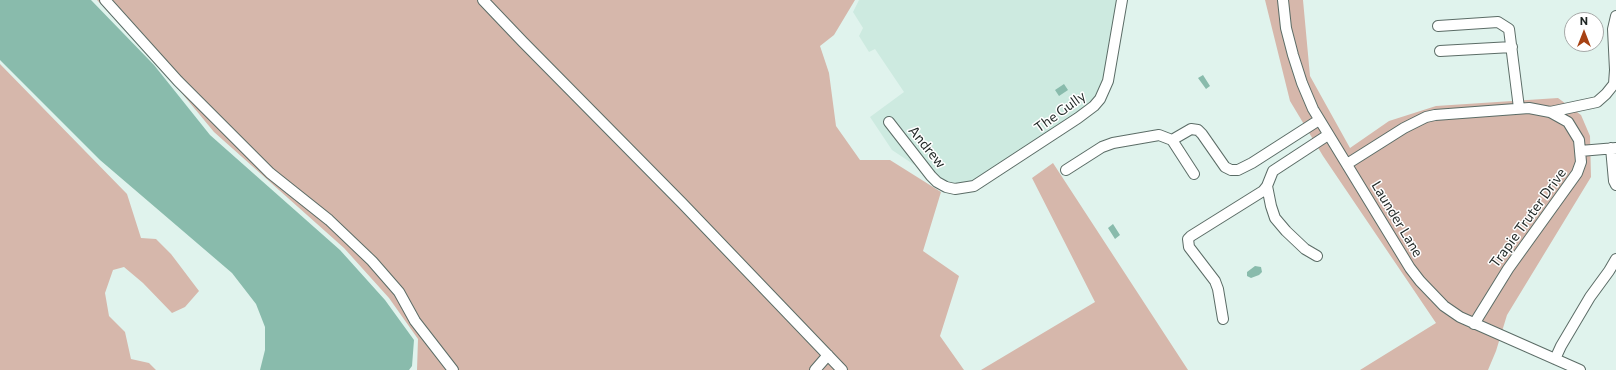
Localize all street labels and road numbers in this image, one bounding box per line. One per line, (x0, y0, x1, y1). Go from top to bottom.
street label: The Gully (1031, 88, 1089, 136)
street label: Andrew (905, 122, 949, 172)
street label: Trapie Truter Drive (1486, 165, 1570, 271)
street label: Launder Lane (1368, 178, 1426, 260)

